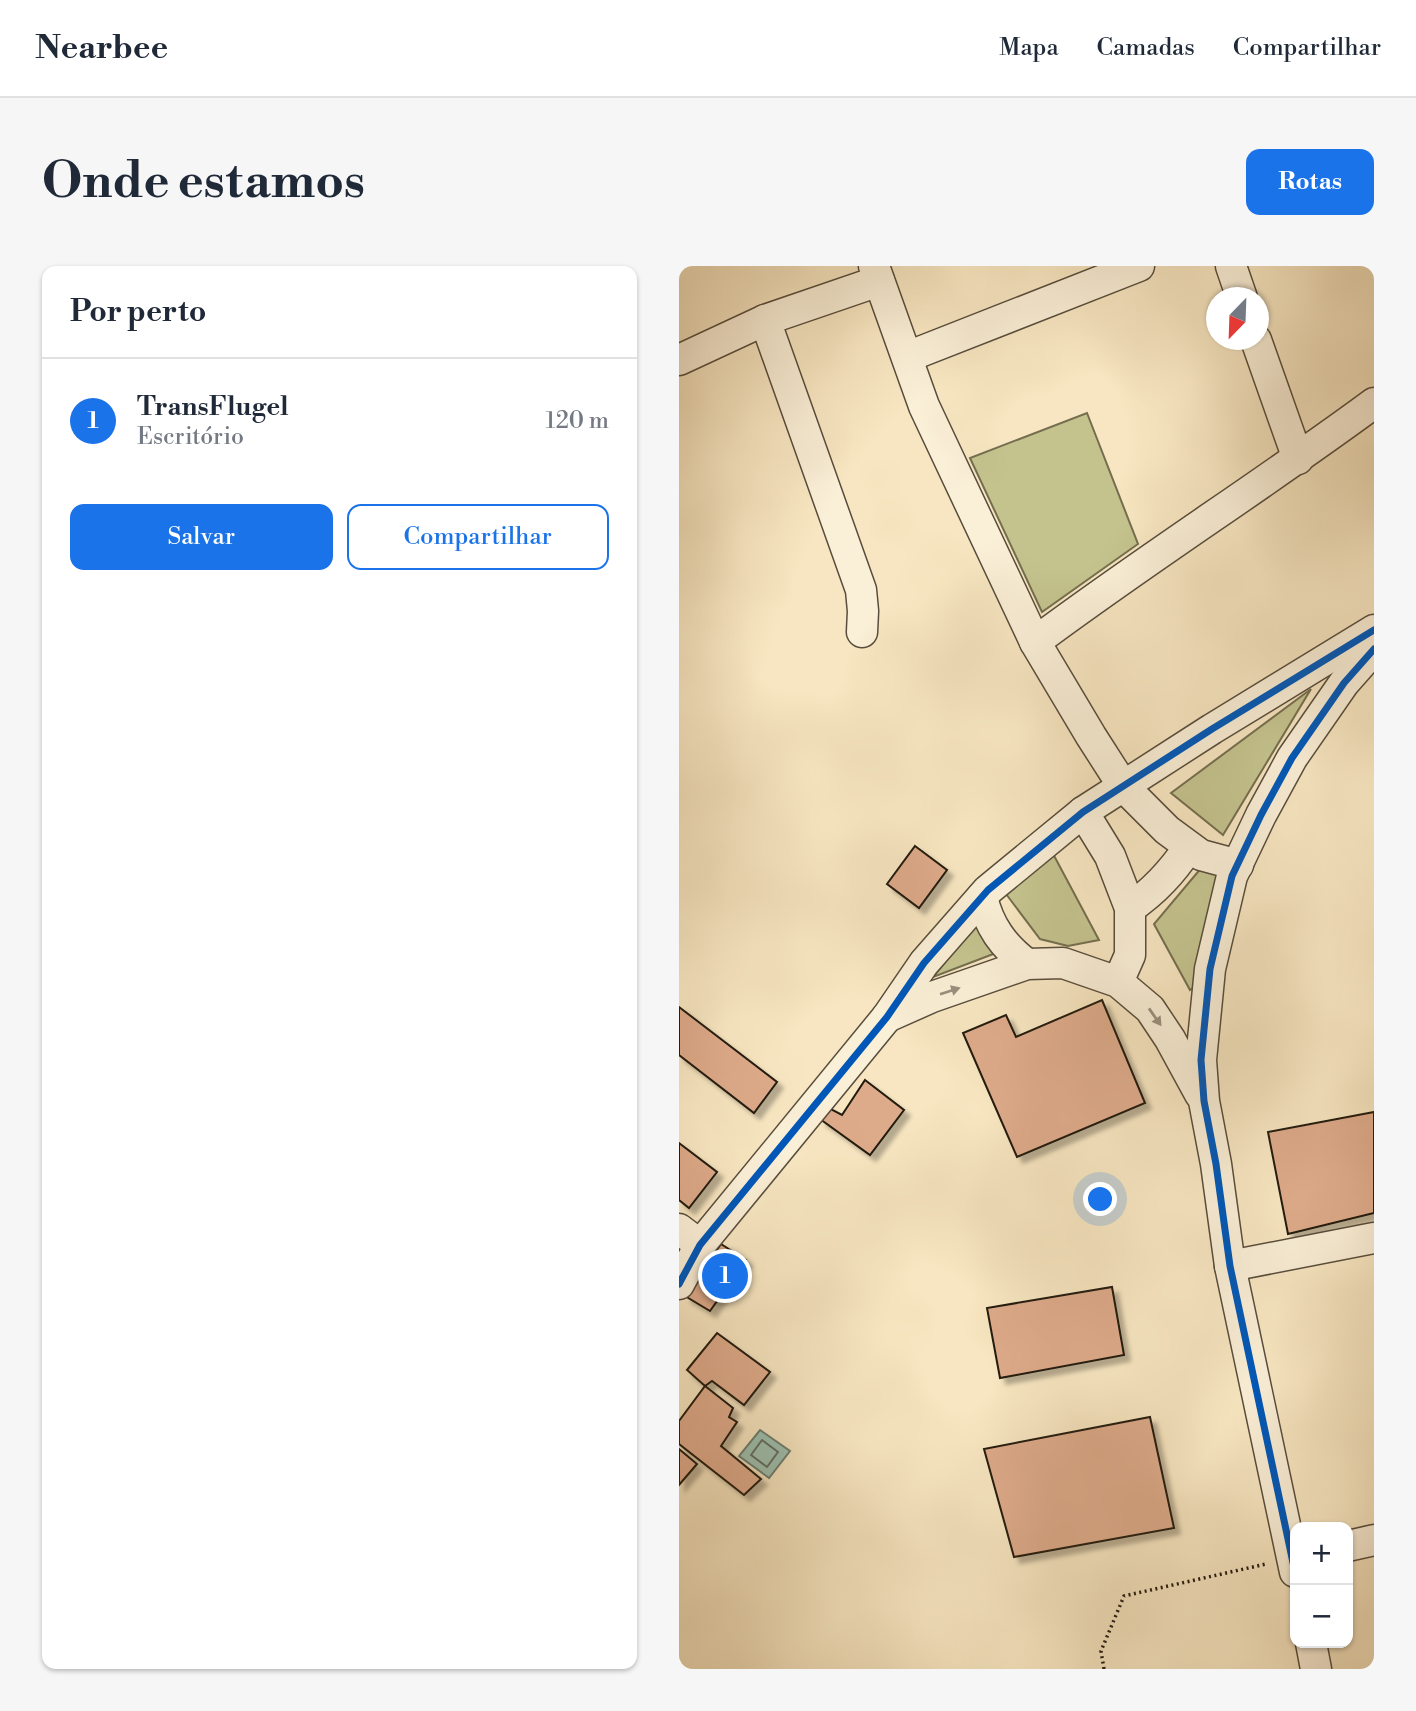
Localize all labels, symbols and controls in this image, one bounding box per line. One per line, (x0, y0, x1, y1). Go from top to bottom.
text: Nearbee (35, 28, 168, 69)
text: Mapa (999, 33, 1059, 63)
text: Camadas (1097, 33, 1195, 63)
text: Compartilhar (1233, 33, 1381, 63)
button: Rotas (1246, 149, 1374, 215)
text: Onde estamos (42, 152, 365, 213)
north arrow (1206, 287, 1269, 350)
text: Por perto (70, 293, 206, 331)
text: TransFlugel (137, 391, 289, 423)
text: 1 (87, 407, 99, 435)
text: 120 m (545, 407, 609, 435)
text: Escritório (137, 423, 244, 451)
button: Salvar (70, 504, 333, 570)
button: Compartilhar (347, 504, 609, 570)
one-way arrow (940, 985, 961, 996)
one-way arrow (1148, 1008, 1162, 1026)
your location (1083, 1182, 1117, 1216)
pin: 1 (702, 1250, 748, 1302)
map controls (1290, 1522, 1353, 1648)
button: + (1290, 1522, 1353, 1585)
button: − (1290, 1585, 1353, 1648)

